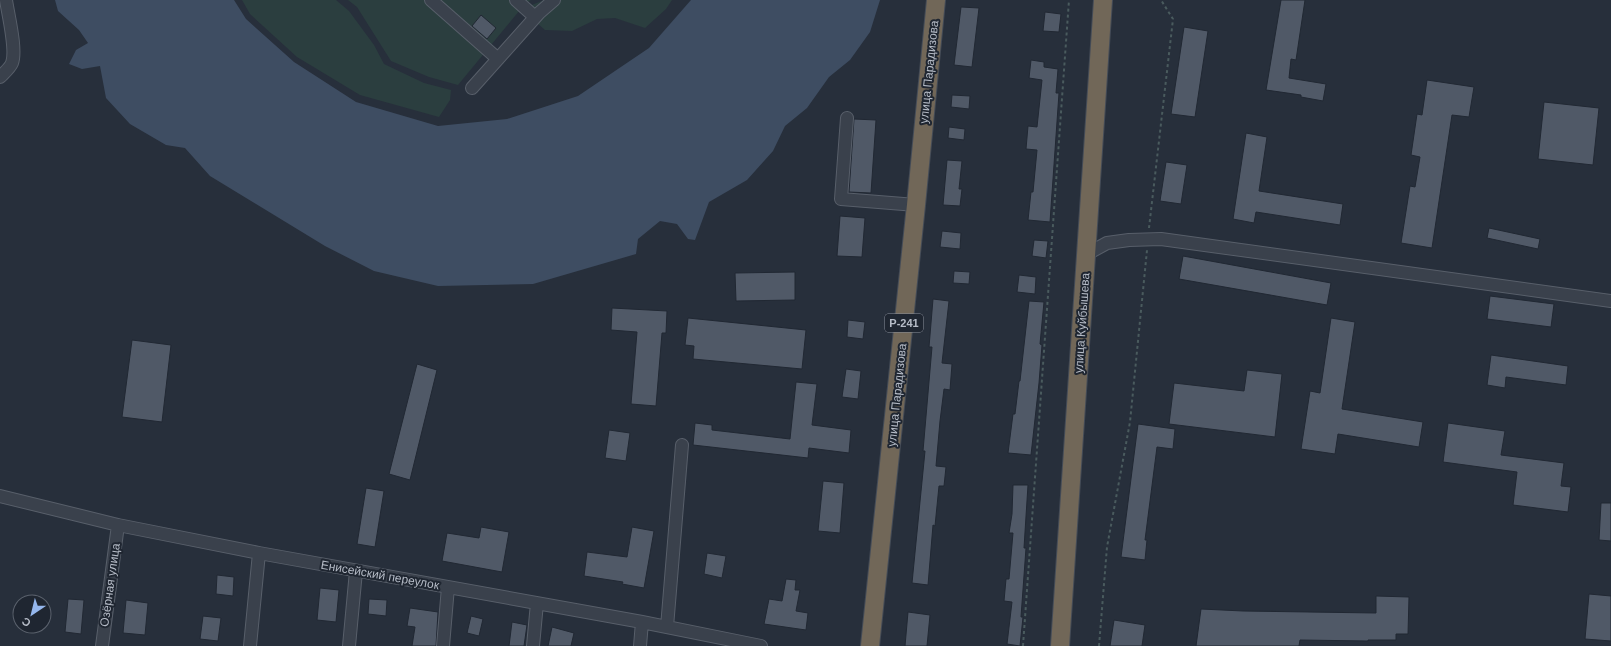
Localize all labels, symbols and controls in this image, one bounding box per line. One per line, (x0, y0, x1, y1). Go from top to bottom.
street label: улица Парадизова (917, 19, 941, 124)
street label: улица Куйбышева (1072, 272, 1093, 374)
road number: Р-241 (885, 314, 923, 332)
street label: улица Парадизова (885, 342, 909, 447)
street label: Озёрная улица (97, 542, 123, 628)
street label: Енисейский переулок (320, 558, 441, 592)
north arrow (12, 594, 52, 634)
text: С (20, 615, 33, 629)

